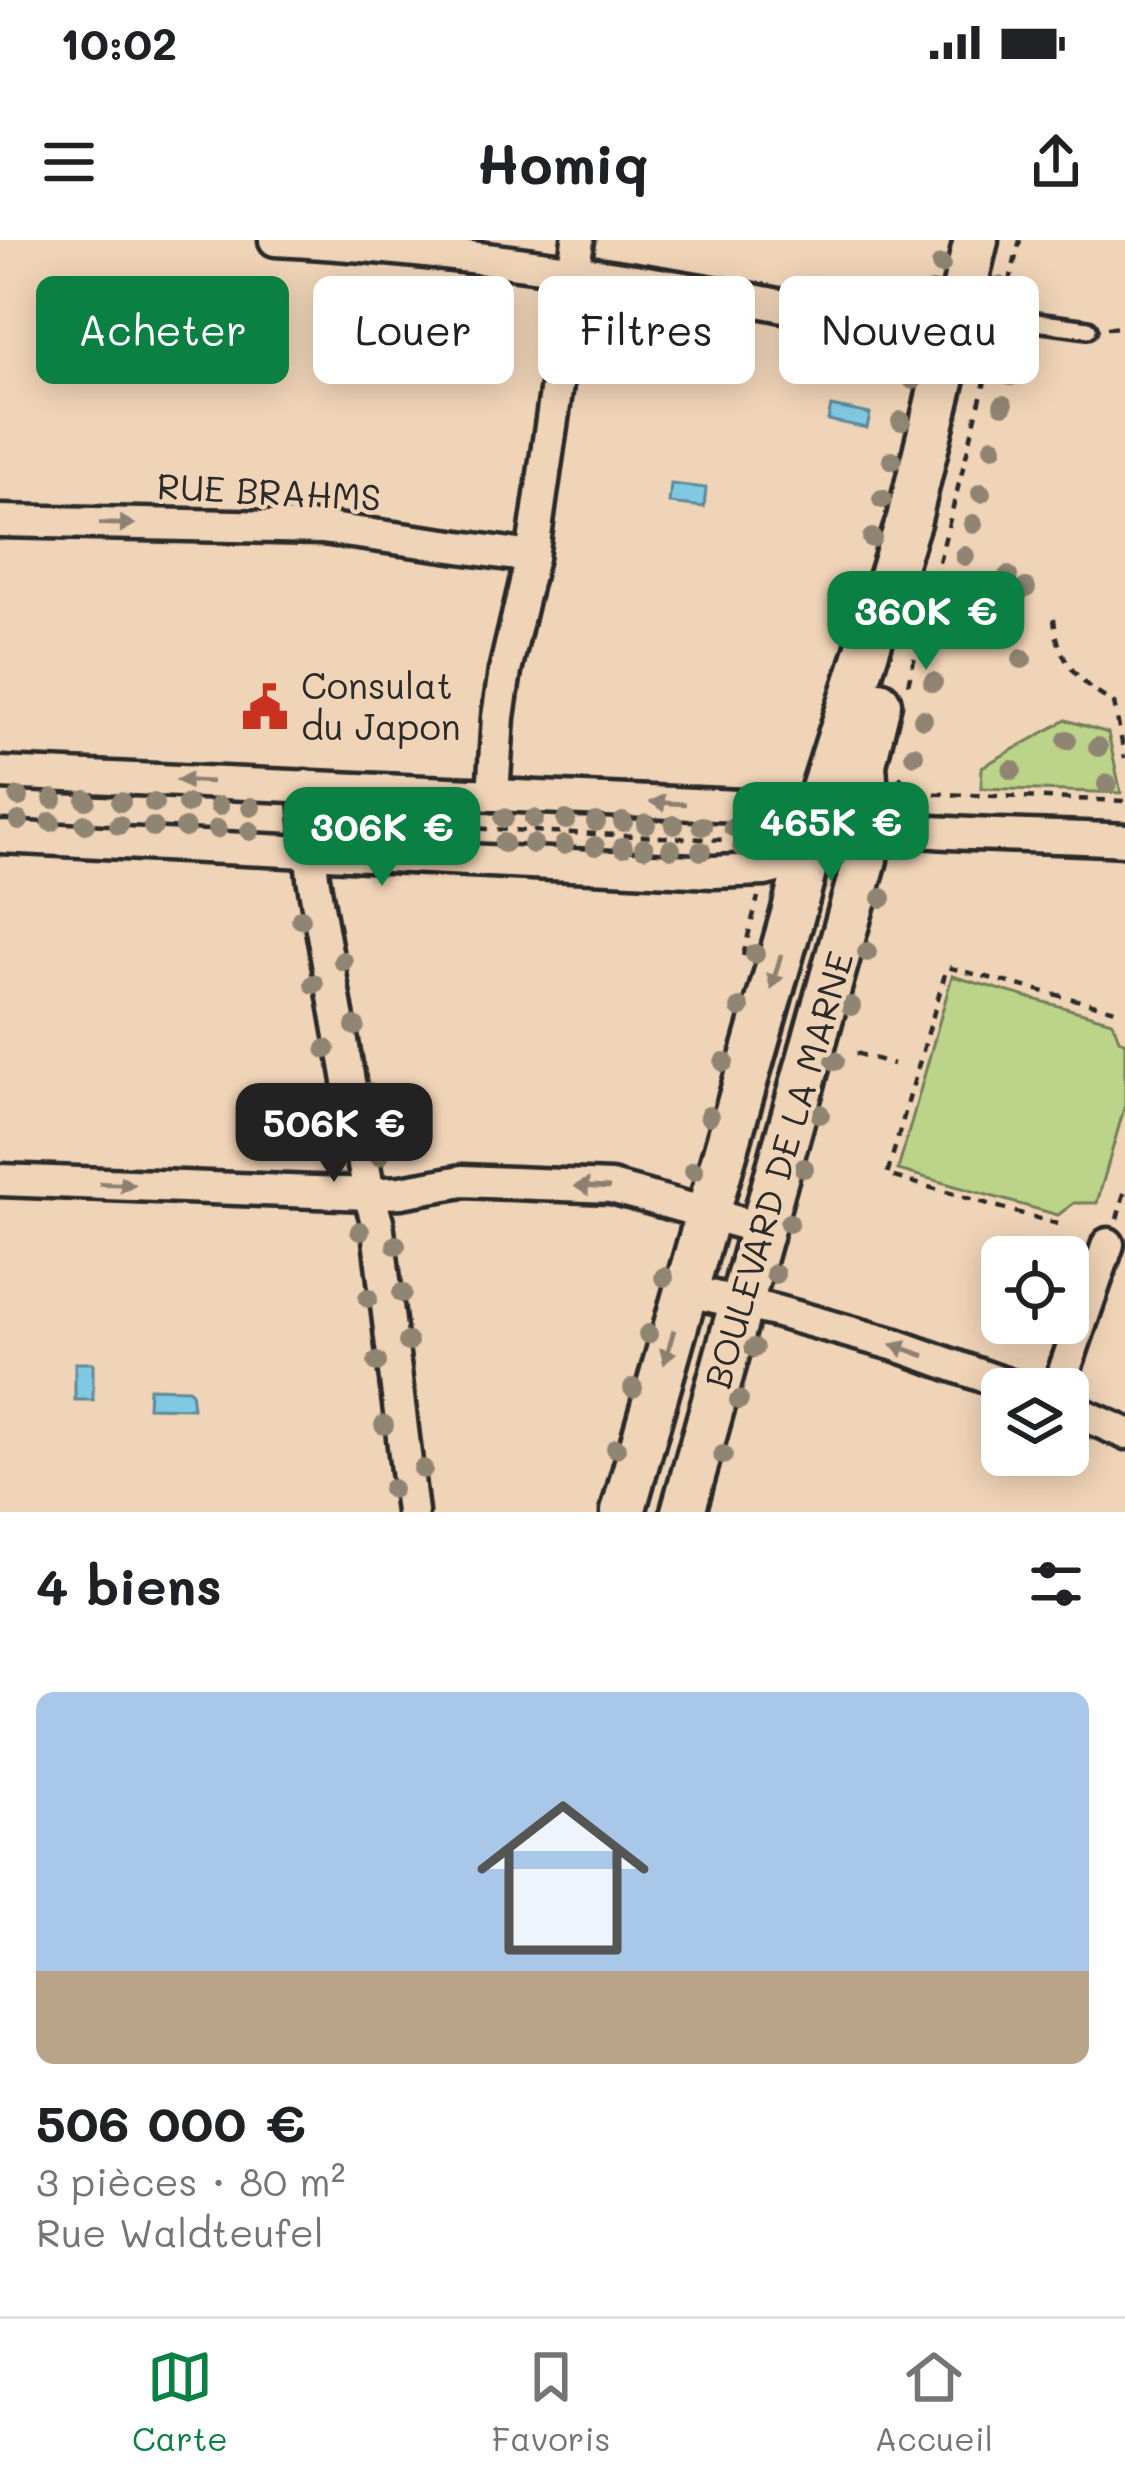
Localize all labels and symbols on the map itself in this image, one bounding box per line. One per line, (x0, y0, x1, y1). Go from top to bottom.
street label: RUE BRAHMS (156, 461, 382, 520)
one-way arrow (99, 514, 137, 533)
pin: 360K € (828, 571, 1024, 673)
place label: Consulat du Japon (301, 661, 461, 749)
public building icon: Consulat du Japon (240, 682, 290, 732)
one-way arrow (174, 771, 212, 790)
pin: 465K € (733, 782, 929, 884)
pin: 306K € (284, 787, 480, 889)
one-way arrow (648, 793, 686, 812)
street label: BOULEVARD DE LA MARNE (693, 946, 863, 1394)
one-way arrow (766, 954, 784, 991)
pin: 506K € (236, 1083, 432, 1185)
one-way arrow (99, 1175, 137, 1194)
one-way arrow (572, 1177, 610, 1196)
one-way arrow (658, 1329, 677, 1366)
one-way arrow (890, 1340, 926, 1358)

